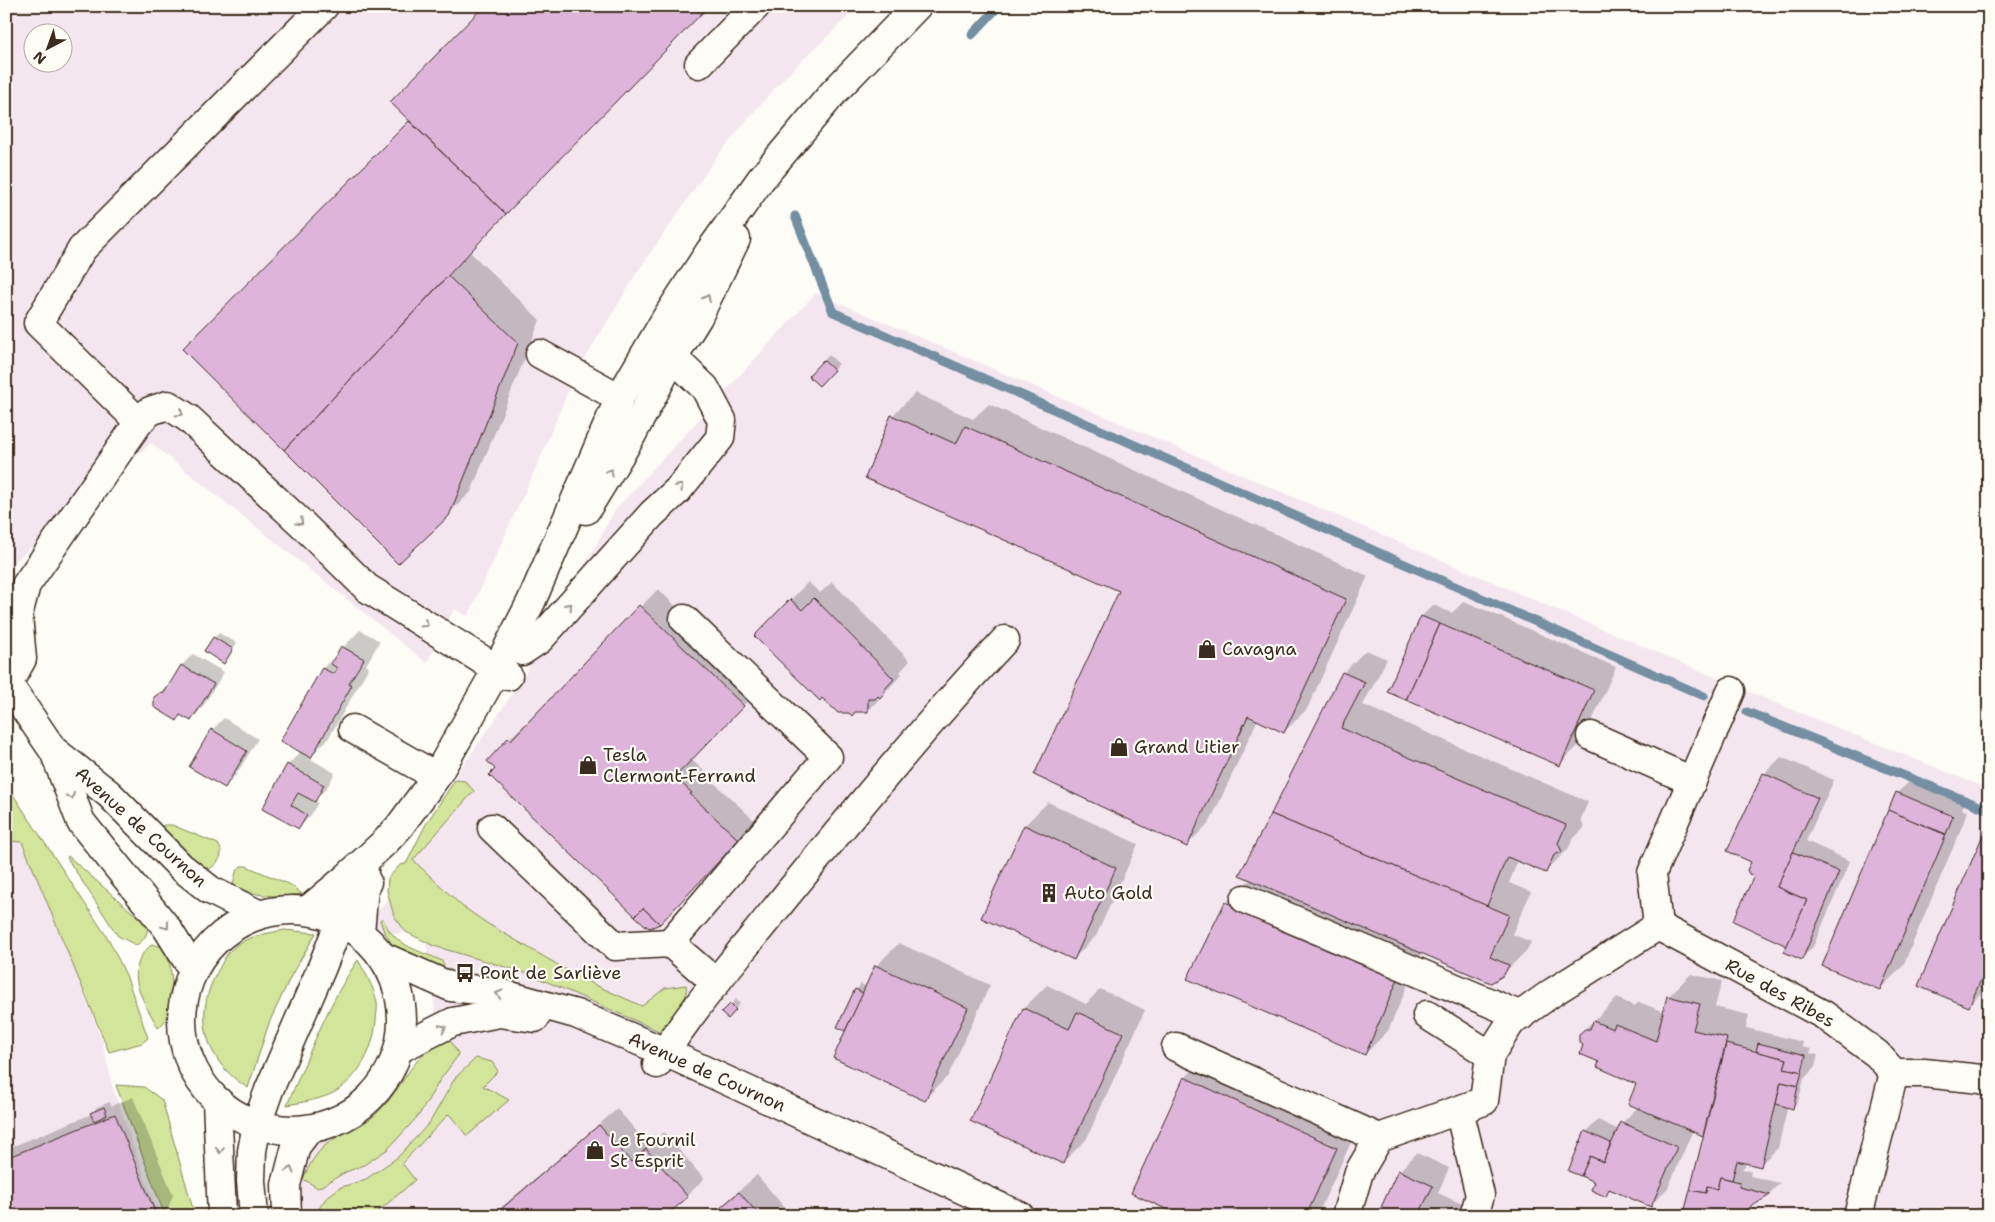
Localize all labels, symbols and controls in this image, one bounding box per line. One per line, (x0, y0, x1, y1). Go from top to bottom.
north arrow (22, 22, 72, 72)
text: N (29, 47, 50, 68)
one-way arrow (701, 294, 711, 303)
one-way arrow (174, 407, 183, 416)
one-way arrow (603, 468, 613, 477)
one-way arrow (674, 484, 683, 493)
one-way arrow (294, 516, 303, 525)
one-way arrow (563, 602, 572, 611)
one-way arrow (419, 618, 429, 627)
place label: Cavagna (1222, 637, 1297, 661)
shop icon: Cavagna (1196, 638, 1218, 660)
place label: Grand Litier (1134, 735, 1240, 759)
shop icon: Grand Litier (1108, 736, 1130, 758)
place label: Tesla Clermont-Ferrand (603, 743, 756, 788)
shop icon: Tesla Clermont-Ferrand (577, 754, 599, 776)
street label: Avenue de Cournon (70, 761, 212, 893)
one-way arrow (65, 791, 75, 799)
place label: Auto Gold (1064, 881, 1153, 905)
building icon: Auto Gold (1038, 882, 1060, 904)
one-way arrow (160, 920, 168, 929)
street label: Rue des Ribes (1721, 953, 1839, 1033)
place label: Pont de Sarliève (480, 961, 622, 985)
bus stop icon: Pont de Sarliève (454, 962, 476, 984)
one-way arrow (496, 989, 504, 999)
one-way arrow (438, 1023, 447, 1034)
street label: Avenue de Cournon (625, 1027, 789, 1117)
place label: Le Fournil St Esprit (610, 1128, 696, 1173)
shop icon: Le Fournil St Esprit (584, 1139, 606, 1161)
one-way arrow (214, 1146, 225, 1154)
one-way arrow (284, 1166, 295, 1175)

